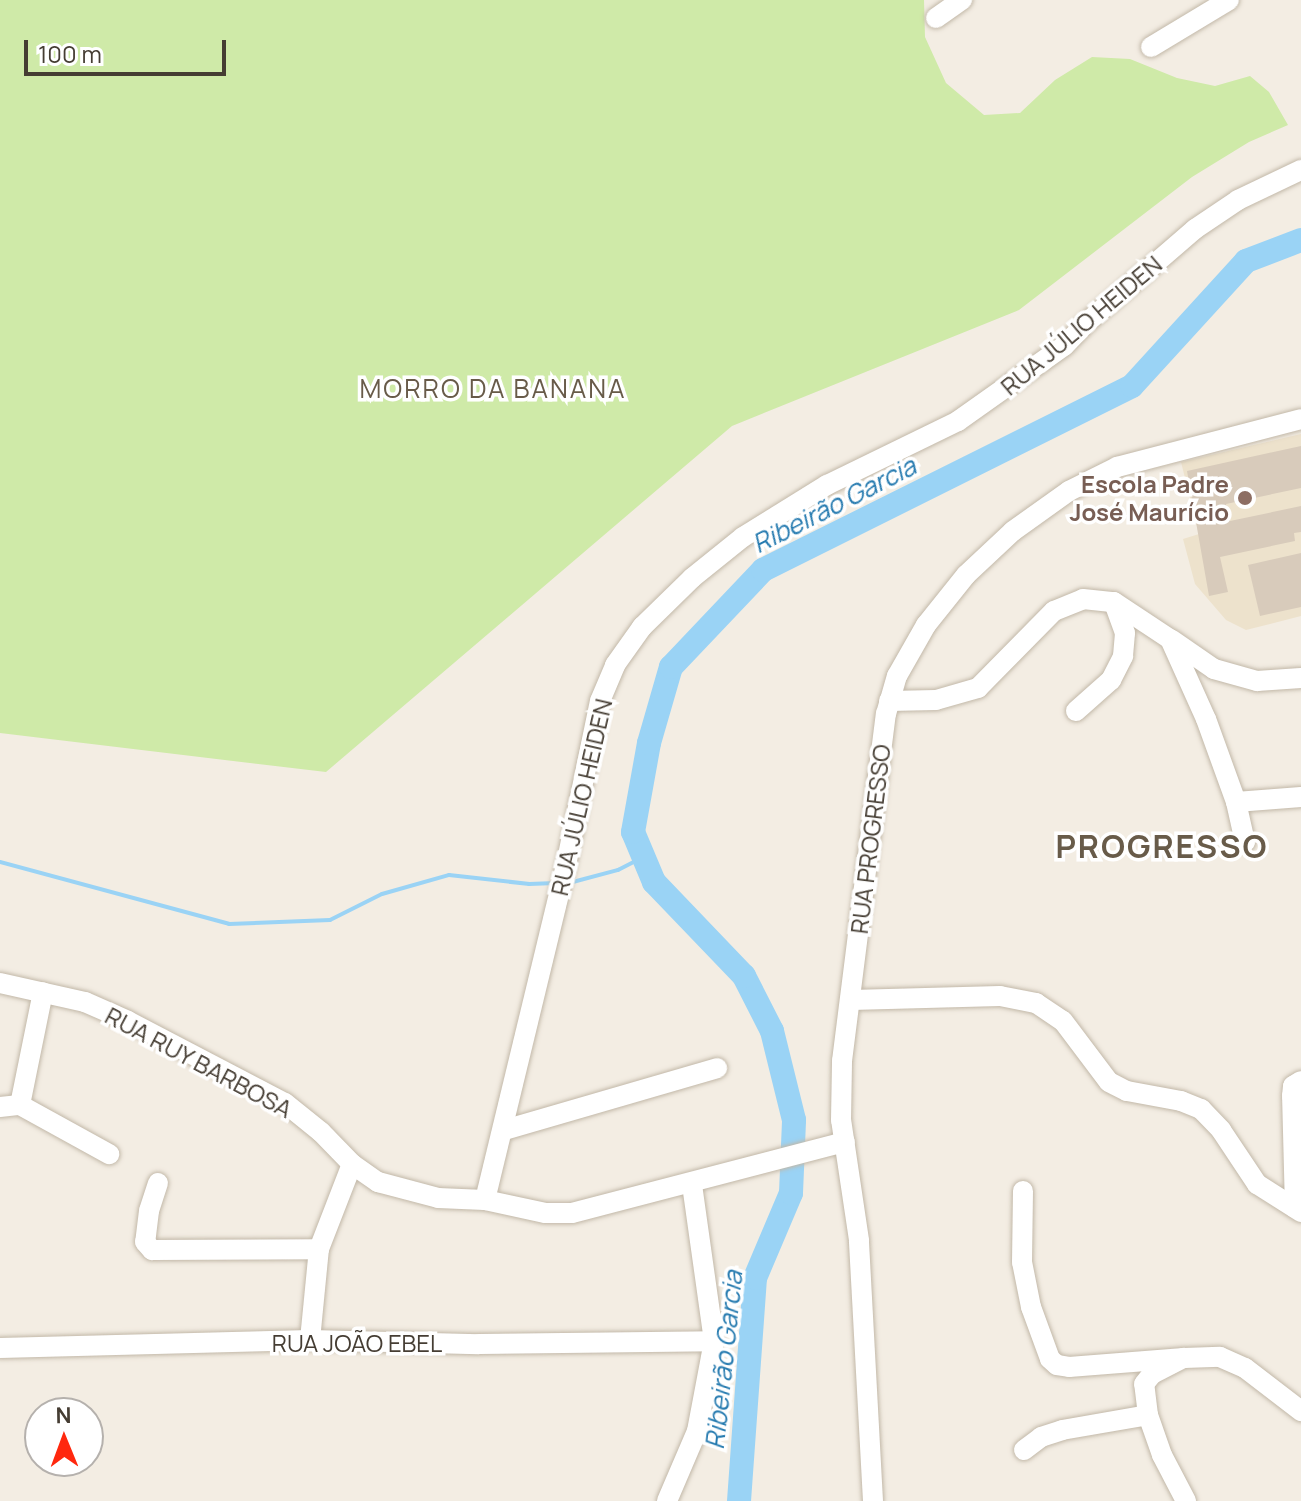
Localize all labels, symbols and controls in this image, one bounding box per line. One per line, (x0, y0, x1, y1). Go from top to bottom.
scale bar (28, 24, 230, 74)
text: 100 m (38, 37, 102, 70)
street label: RUA JÚLIO HEIDEN (995, 249, 1167, 401)
district label: MORRO DA BANANA (359, 373, 627, 405)
water label: Ribeirão Garcia (747, 450, 921, 560)
place label: Escola Padre José Maurício (1070, 470, 1229, 526)
marker: Escola Padre José Maurício (1236, 489, 1254, 507)
street label: RUA JÚLIO HEIDEN (544, 696, 618, 898)
street label: RUA PROGRESSO (844, 743, 896, 935)
district label: PROGRESSO (1055, 827, 1269, 865)
street label: RUA RUY BARBOSA (100, 1000, 298, 1124)
water label: Ribeirão Garcia (699, 1269, 749, 1451)
street label: RUA JOÃO EBEL (272, 1329, 442, 1357)
north arrow (24, 1397, 104, 1477)
text: N (55, 1400, 72, 1430)

